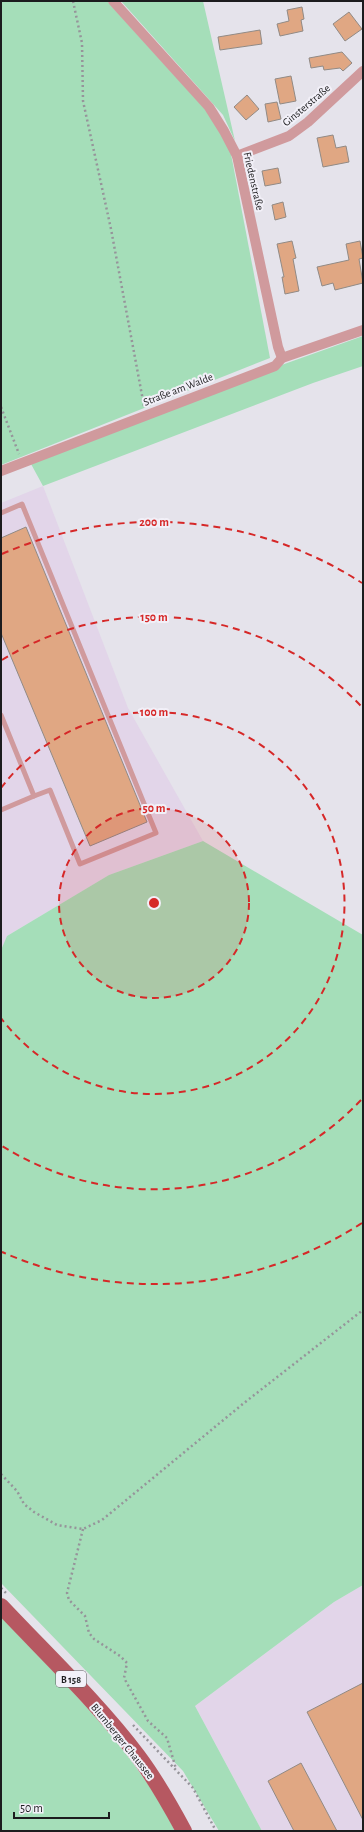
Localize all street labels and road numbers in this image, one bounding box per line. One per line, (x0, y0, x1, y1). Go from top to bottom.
street label: Ginsterstraße (280, 82, 332, 128)
street label: Friedenstraße (241, 151, 266, 211)
street label: Straße am Walde (142, 371, 215, 408)
road number: B 158 (56, 1671, 86, 1687)
street label: Blumberger Chaussee (89, 1702, 156, 1781)

